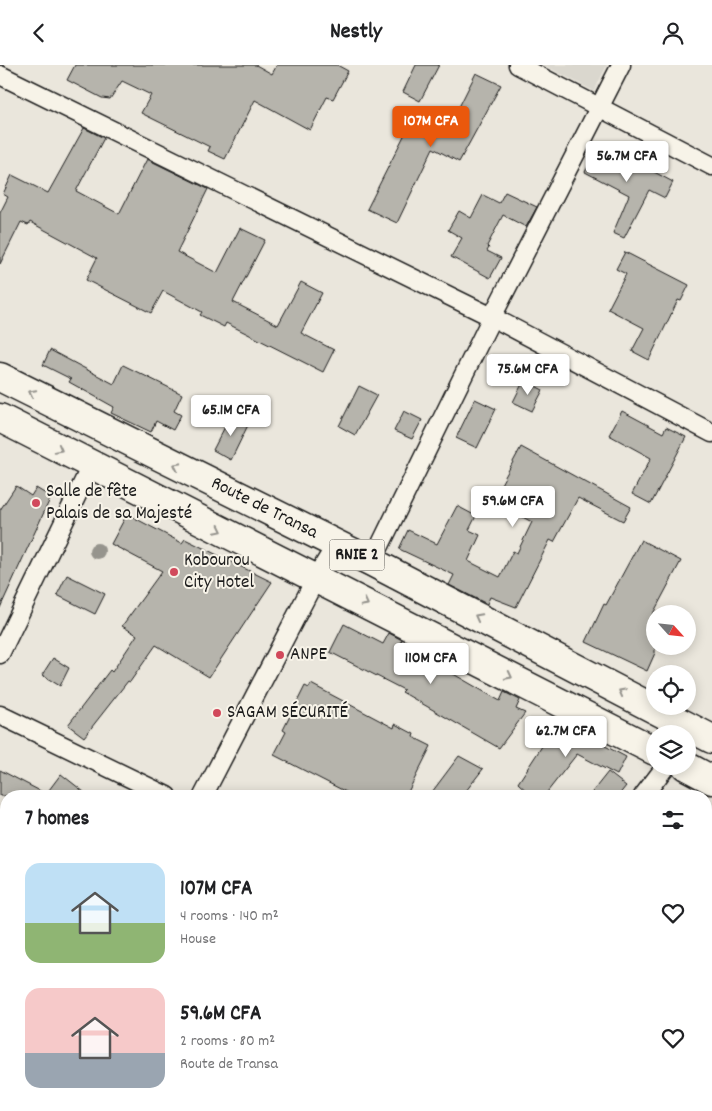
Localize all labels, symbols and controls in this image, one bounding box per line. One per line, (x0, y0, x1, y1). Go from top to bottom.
text: Nestly (330, 17, 382, 48)
icon: back (25, 19, 53, 47)
icon: person (659, 19, 687, 47)
pin: 107M CFA (379, 106, 483, 148)
text: 107M CFA (403, 110, 459, 133)
pin: 56.7M CFA (570, 141, 684, 183)
text: 56.7M CFA (597, 145, 657, 168)
pin: 75.6M CFA (471, 353, 585, 396)
text: 75.6M CFA (498, 358, 558, 381)
one-way arrow (28, 389, 37, 399)
pin: 65.1M CFA (174, 395, 288, 437)
text: 65.1M CFA (202, 399, 260, 422)
one-way arrow (53, 443, 62, 453)
one-way arrow (173, 462, 182, 472)
street label: Route de Transa (206, 470, 323, 547)
place label: Salle de fête Palais de sa Majesté (46, 479, 192, 528)
pin: 59.6M CFA (456, 485, 570, 528)
text: 59.6M CFA (482, 490, 544, 513)
marker: Salle de fête Palais de sa Majesté (30, 497, 42, 509)
one-way arrow (214, 524, 223, 534)
road number: RNIE 2 (330, 539, 384, 571)
place label: Kobourou City Hotel (184, 548, 254, 597)
marker: Kobourou City Hotel (168, 566, 180, 578)
one-way arrow (359, 597, 368, 607)
north arrow (646, 605, 696, 655)
map controls (646, 605, 696, 775)
one-way arrow (474, 613, 483, 623)
place label: ANPE (290, 642, 327, 669)
pin: 110M CFA (379, 643, 483, 685)
text: 110M CFA (405, 647, 457, 670)
marker: ANPE (274, 649, 286, 661)
button: locate (646, 665, 696, 715)
one-way arrow (504, 670, 513, 680)
one-way arrow (618, 688, 627, 698)
place label: SAGAM SÉCURITÉ (227, 700, 348, 727)
marker: SAGAM SÉCURITÉ (211, 707, 223, 719)
pin: 62.7M CFA (509, 715, 623, 758)
text: 62.7M CFA (536, 720, 596, 743)
button: layers (646, 725, 696, 775)
text: 7 homes (25, 805, 89, 835)
icon: filters (659, 806, 687, 834)
text: 107M CFA (180, 875, 252, 905)
icon: home (65, 883, 125, 943)
icon: heart (659, 899, 687, 927)
text: 4 rooms · 140 m² (180, 905, 279, 928)
text: House (180, 928, 216, 951)
text: 59.6M CFA (180, 1000, 261, 1030)
icon: home (65, 1008, 125, 1068)
icon: heart (659, 1024, 687, 1052)
text: 2 rooms · 80 m² (180, 1030, 275, 1053)
text: Route de Transa (180, 1053, 278, 1076)

